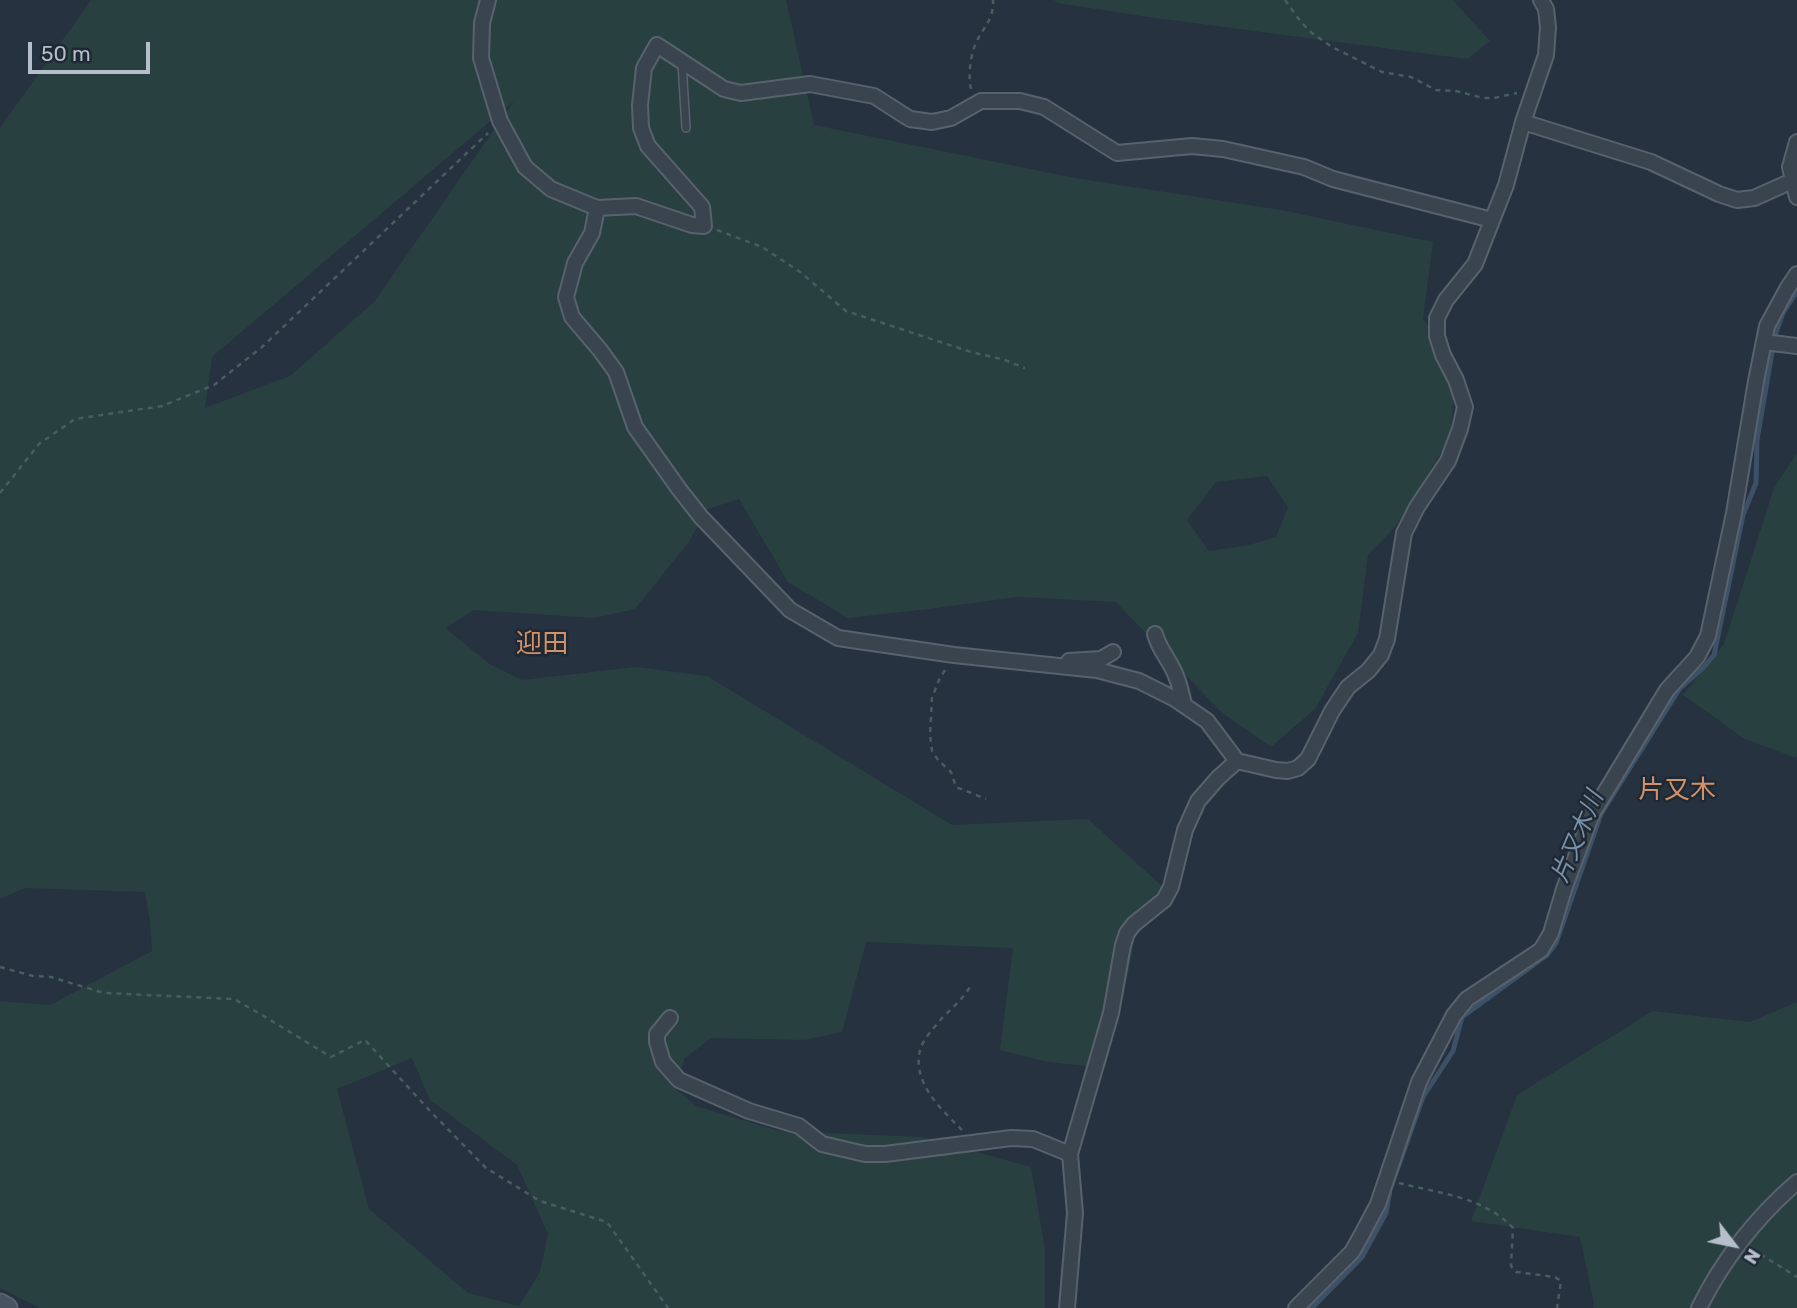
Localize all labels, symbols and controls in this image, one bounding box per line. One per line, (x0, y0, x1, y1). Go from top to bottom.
scale bar (32, 28, 154, 72)
text: 50 m (41, 41, 91, 66)
district label: 迎田 (516, 628, 568, 660)
district label: 片又木 (1638, 774, 1716, 806)
water label: 片又木川 (1546, 787, 1610, 887)
north arrow (1699, 1210, 1769, 1280)
text: N (1739, 1244, 1766, 1268)

